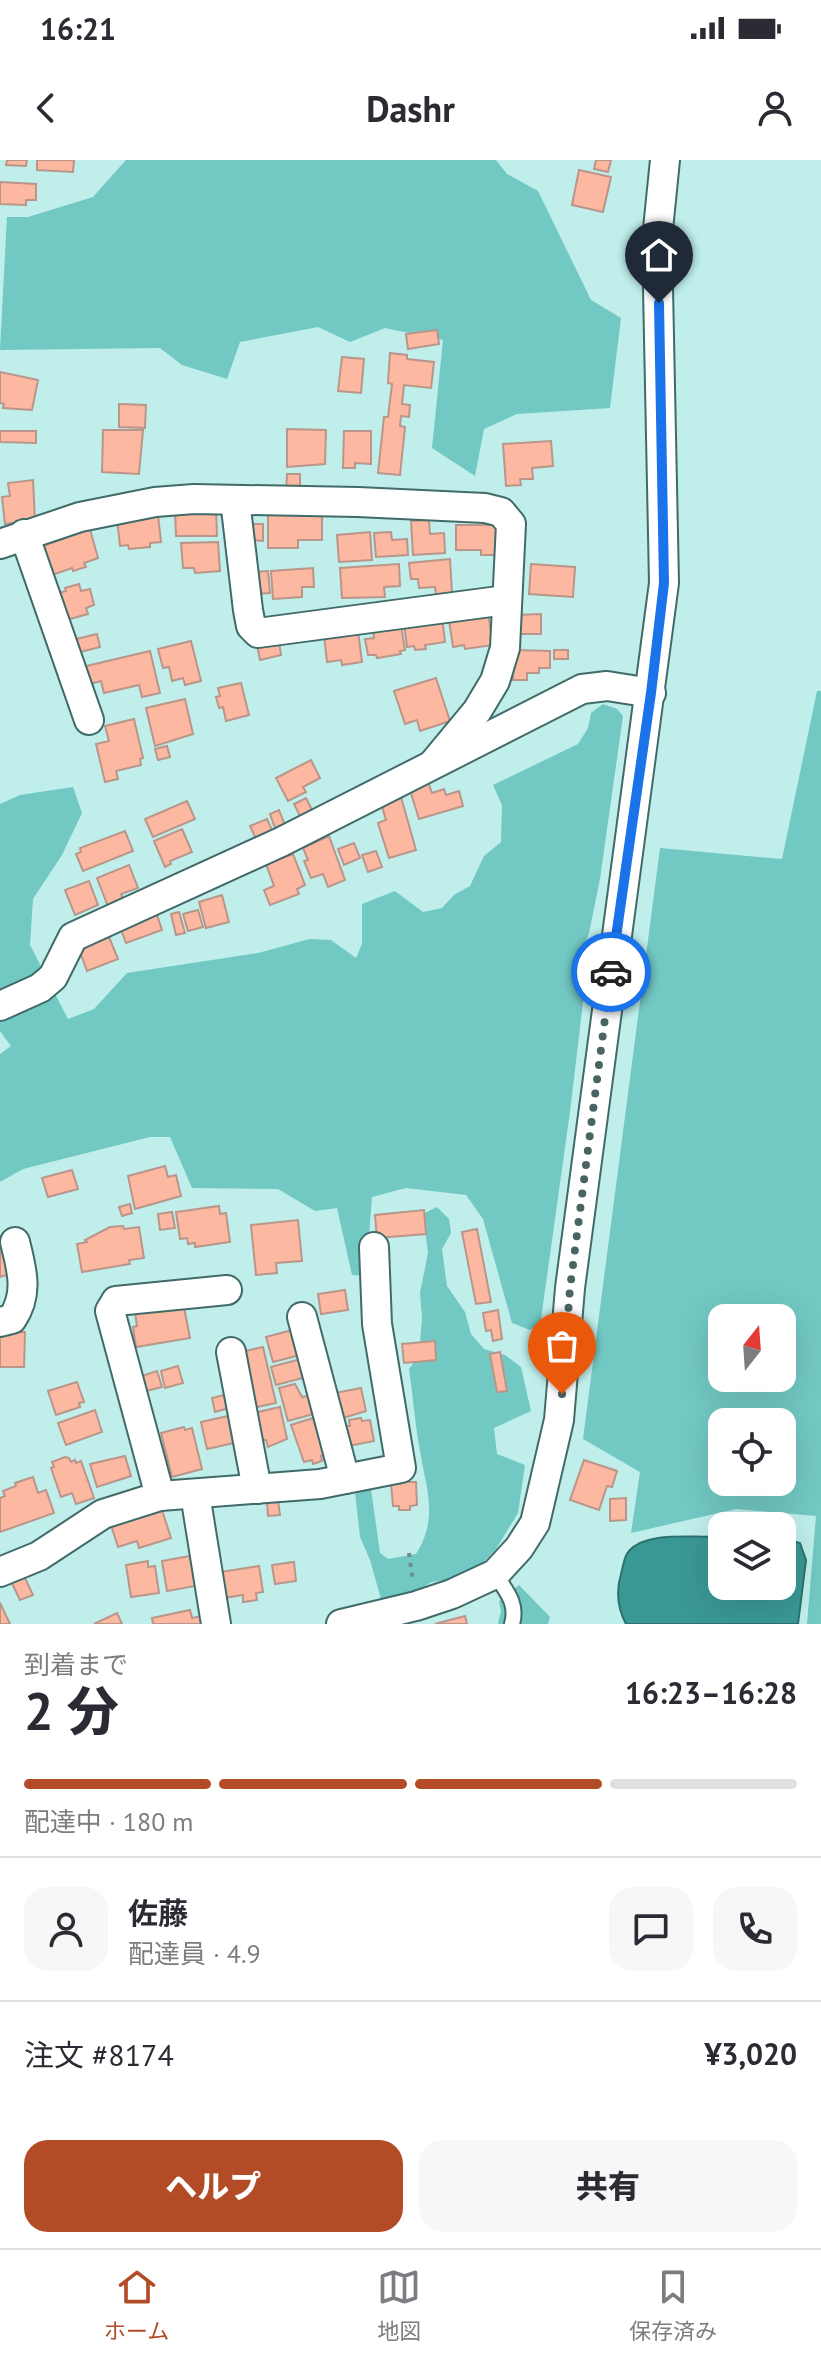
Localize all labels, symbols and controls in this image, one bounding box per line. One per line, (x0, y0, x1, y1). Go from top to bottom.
text: 16:21 (40, 9, 116, 48)
text: Dashr (366, 85, 455, 132)
icon: back (24, 86, 68, 130)
icon: person (753, 86, 797, 130)
pin (625, 221, 693, 303)
icon: home (637, 233, 681, 277)
courier (571, 932, 651, 1012)
icon: car (589, 950, 633, 994)
north arrow (708, 1304, 796, 1392)
map controls (708, 1304, 796, 1600)
pin (528, 1312, 596, 1394)
icon: bag (540, 1324, 584, 1368)
button: locate (708, 1408, 796, 1496)
button: layers (708, 1512, 796, 1600)
text: 到着まで (24, 1648, 128, 1681)
text: 16:23–16:28 (625, 1673, 797, 1712)
text: 2 分 (24, 1677, 119, 1744)
text: 配達中 · 180 m (24, 1805, 193, 1838)
button: person (24, 1887, 108, 1971)
button: chat (609, 1887, 693, 1971)
button: phone (713, 1887, 797, 1971)
text: 佐藤 (128, 1893, 188, 1932)
text: 配達員 · 4.9 (128, 1937, 261, 1970)
text: ¥3,020 (704, 2034, 797, 2073)
text: 注文 #8174 (24, 2035, 174, 2074)
button: ヘルプ (24, 2140, 403, 2232)
button: 共有 (419, 2140, 797, 2232)
tab: ホーム (104, 2265, 169, 2345)
tab: 地図 (377, 2265, 421, 2345)
tab: 保存済み (629, 2265, 717, 2345)

